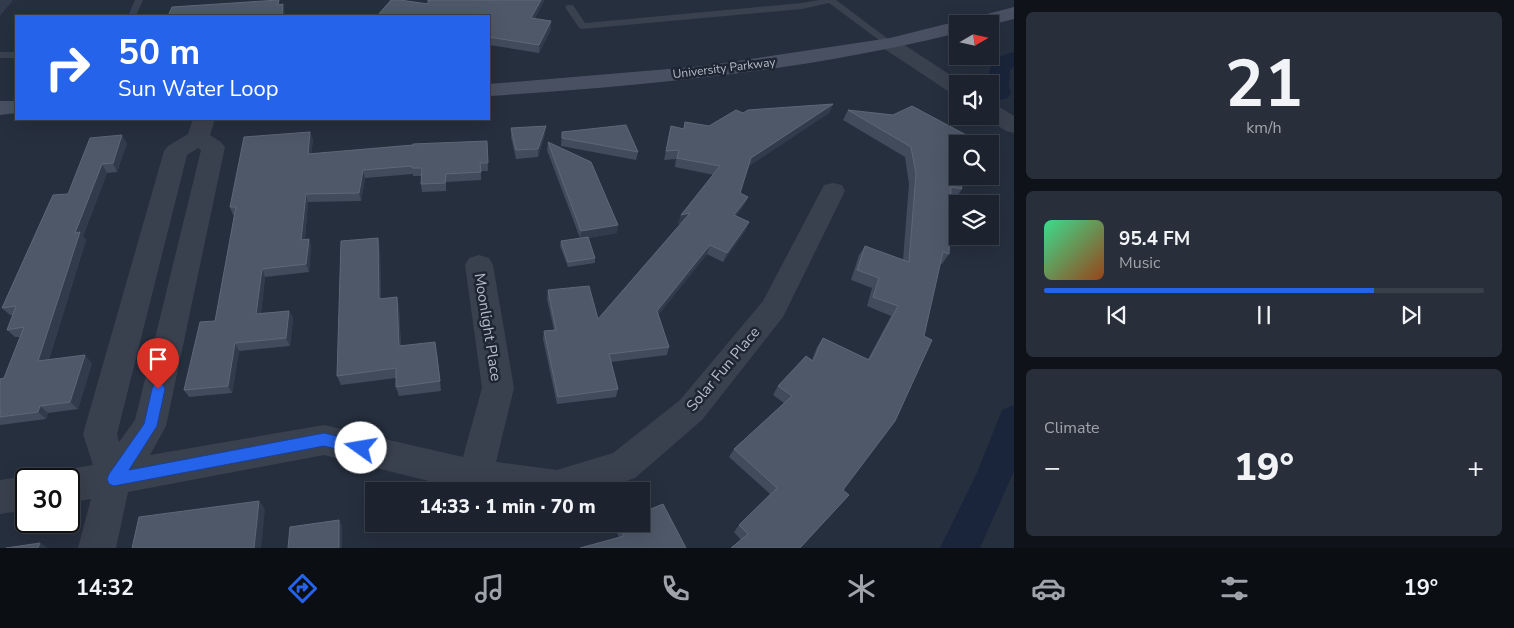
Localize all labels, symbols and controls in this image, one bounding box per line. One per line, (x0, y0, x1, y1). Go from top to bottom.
north arrow (949, 15, 999, 65)
map controls (949, 15, 999, 245)
text: 50 m (118, 29, 200, 76)
icon: right (35, 35, 100, 100)
text: 21 (1225, 40, 1303, 129)
street label: University Parkway (672, 54, 777, 82)
text: Sun Water Loop (118, 74, 279, 104)
button: sound (949, 75, 999, 125)
text: km/h (1246, 117, 1282, 139)
button: search (949, 135, 999, 185)
button: layers (949, 195, 999, 245)
text: 95.4 FM (1119, 226, 1190, 252)
text: Music (1119, 252, 1160, 274)
street label: Moonlight Place (470, 272, 506, 382)
icon: previous (1103, 301, 1131, 329)
icon: pause (1250, 301, 1278, 329)
icon: next (1397, 301, 1425, 329)
street label: Solar Fun Place (682, 322, 764, 416)
pin (137, 338, 179, 389)
icon: arrive (144, 345, 172, 373)
text: Climate (1044, 417, 1099, 439)
position arrow (334, 421, 386, 473)
text: 19° (1234, 442, 1294, 493)
text: − (1044, 449, 1061, 487)
text: + (1467, 449, 1484, 487)
speed limit sign: 30 (15, 468, 80, 533)
text: 14:33 · 1 min · 70 m (419, 494, 596, 520)
icon: directions (285, 571, 320, 606)
icon: music (472, 571, 507, 606)
icon: phone (658, 571, 693, 606)
icon: climate (844, 571, 879, 606)
icon: car (1031, 571, 1066, 606)
icon: filters (1217, 571, 1252, 606)
text: 14:32 (76, 573, 134, 603)
text: 19° (1403, 573, 1438, 603)

